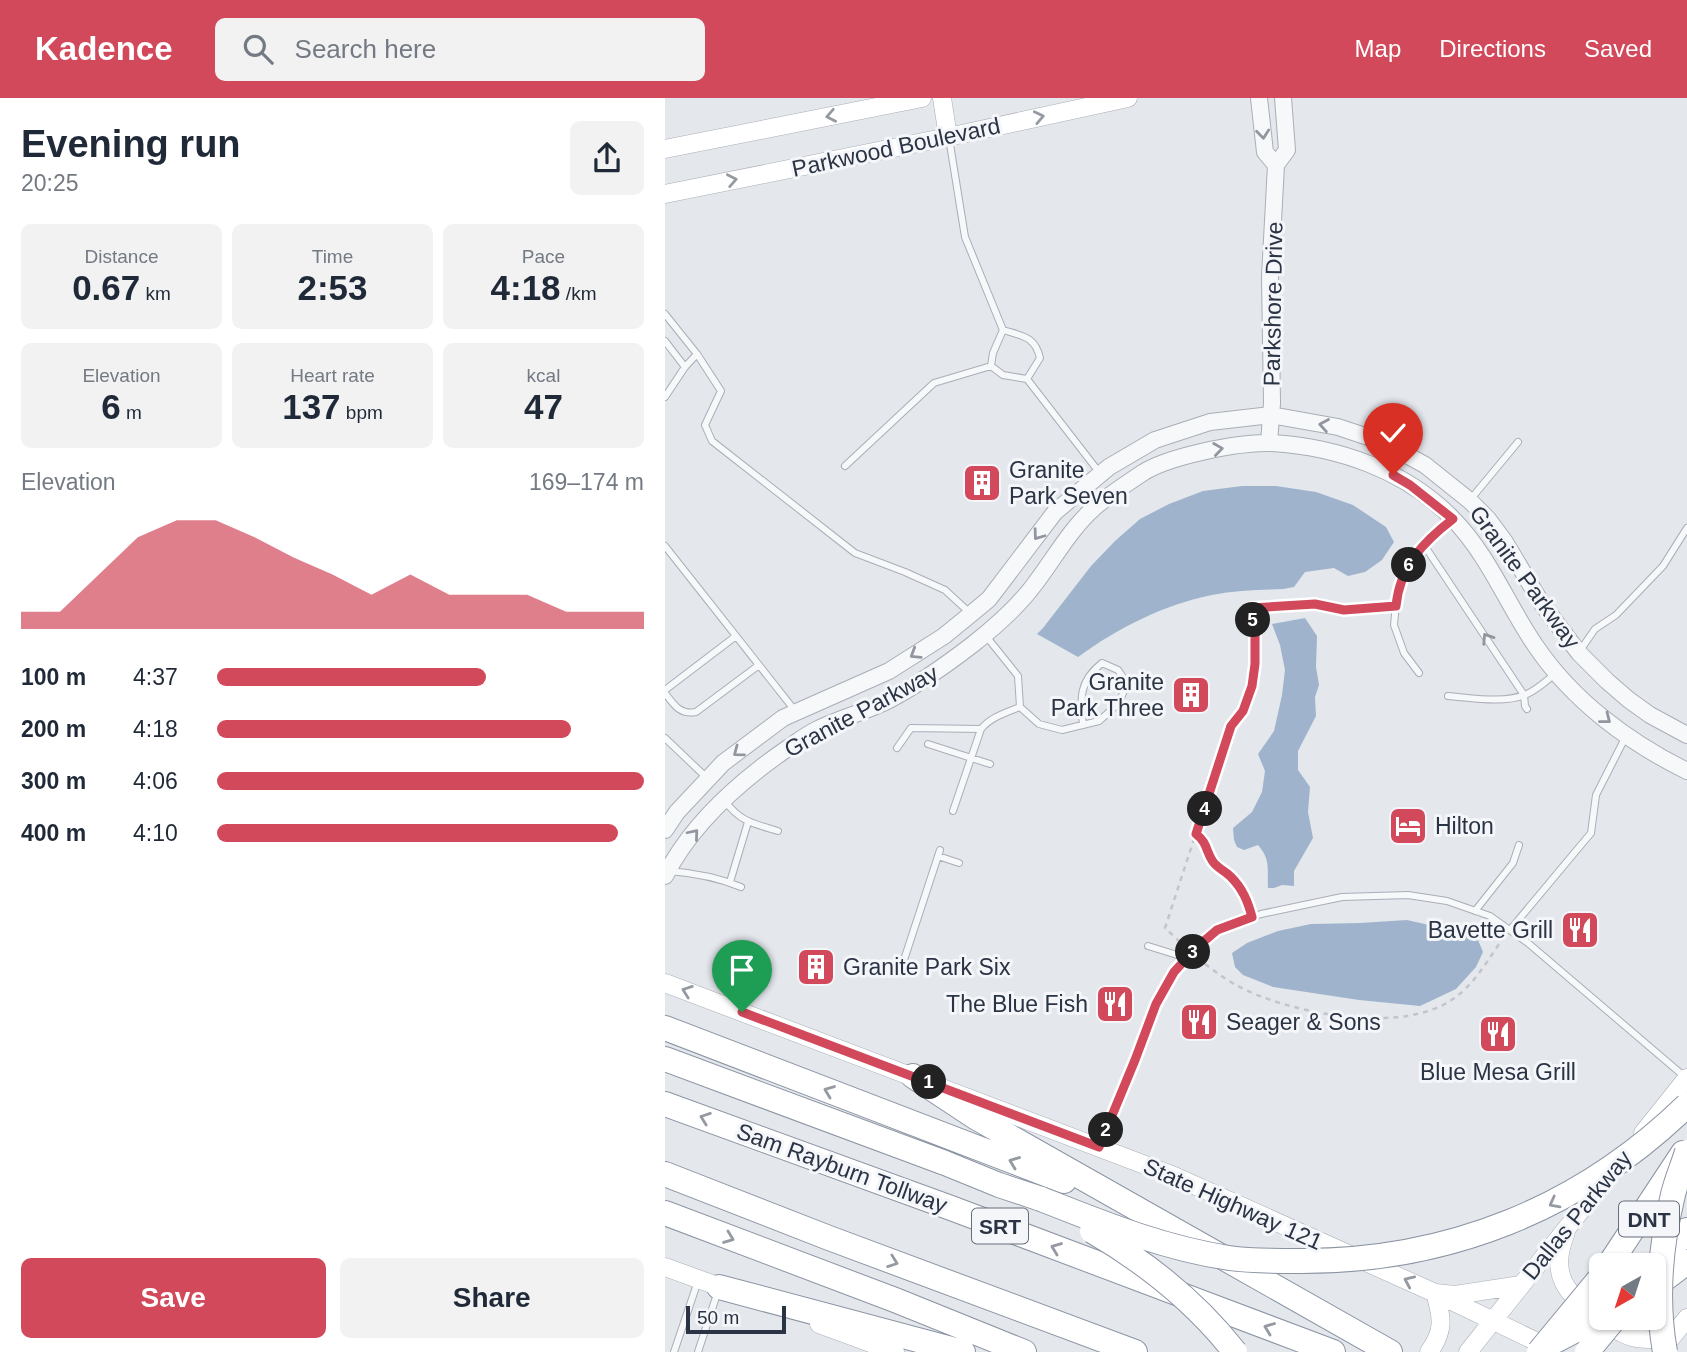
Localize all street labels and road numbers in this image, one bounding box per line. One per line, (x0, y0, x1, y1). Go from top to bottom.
street label: Parkwood Boulevard (789, 112, 1003, 182)
street label: Parkshore Drive (1259, 221, 1287, 387)
street label: Granite Parkway (1465, 501, 1586, 654)
street label: Granite Parkway (780, 659, 943, 762)
street label: Sam Rayburn Tollway (733, 1118, 951, 1218)
street label: Dallas Parkway (1517, 1145, 1637, 1285)
street label: State Highway 121 (1140, 1153, 1326, 1255)
road number: DNT (1619, 1202, 1679, 1236)
road number: SRT (972, 1208, 1028, 1244)

